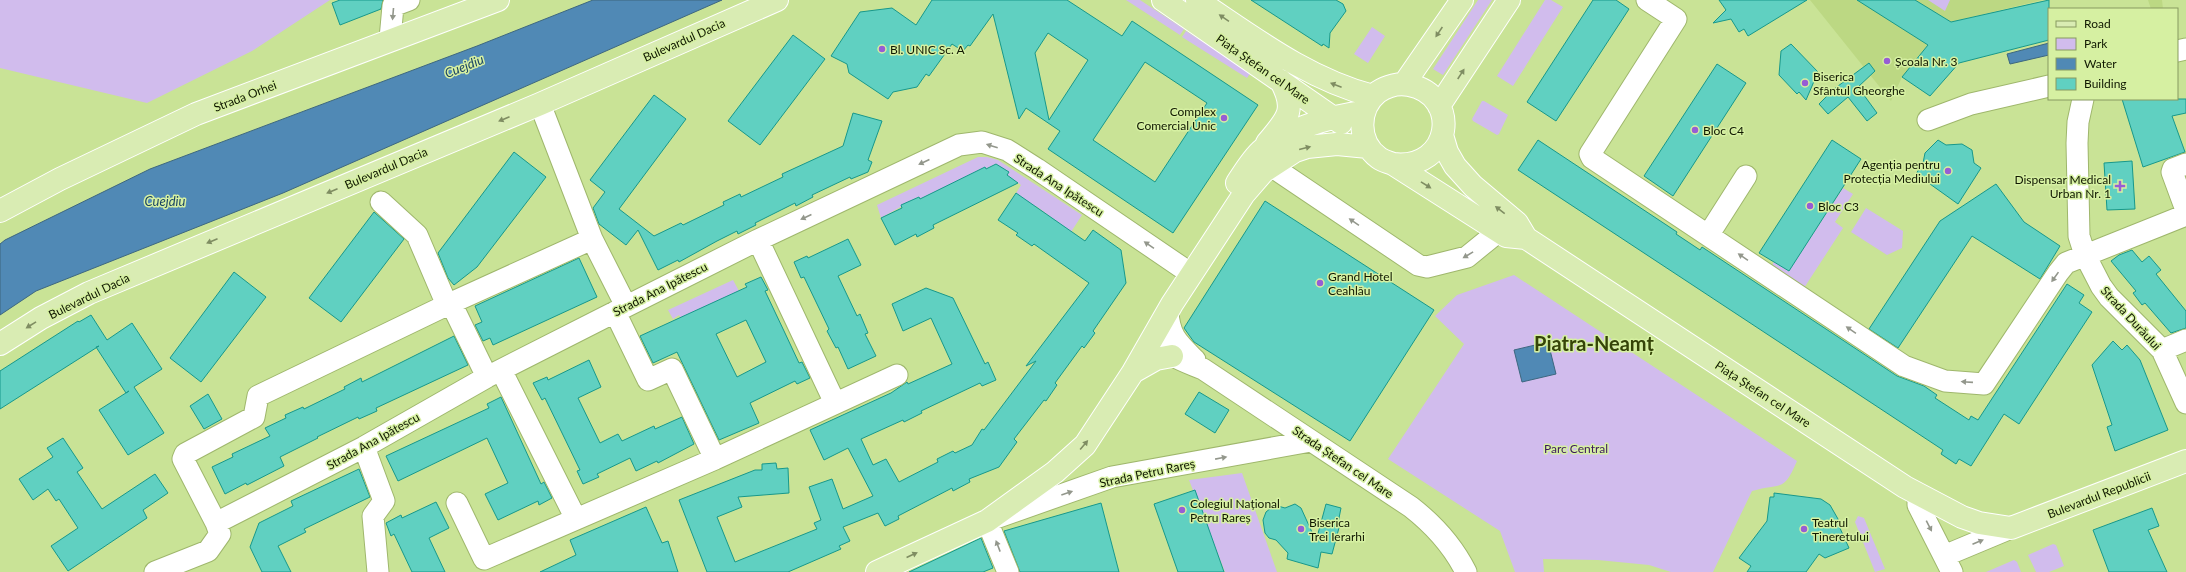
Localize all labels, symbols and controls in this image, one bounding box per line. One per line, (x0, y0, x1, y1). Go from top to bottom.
one-way arrow (389, 8, 396, 20)
legend (2048, 8, 2178, 100)
one-way arrow (1219, 14, 1229, 22)
street label: Bulevardul Dacia (641, 15, 727, 65)
text: Road (2084, 16, 2111, 31)
one-way arrow (1436, 26, 1443, 38)
street label: Piața Ștefan cel Mare (1213, 31, 1313, 107)
text: Park (2084, 36, 2108, 51)
place label: Bl. UNIC Sc. A (890, 42, 966, 57)
marker: Bl. UNIC Sc. A (877, 44, 887, 54)
water label: Cuejdiu (442, 51, 486, 81)
place label: Școala Nr. 3 (1895, 54, 1958, 69)
marker: Școala Nr. 3 (1882, 56, 1892, 66)
text: Water (2084, 56, 2117, 71)
one-way arrow (1457, 68, 1464, 80)
place label: Biserica Sfântul Gheorghe (1813, 69, 1905, 98)
text: Building (2084, 76, 2127, 91)
street label: Strada Orhei (211, 77, 279, 115)
marker: Biserica Sfântul Gheorghe (1800, 78, 1810, 88)
one-way arrow (1329, 81, 1341, 87)
place label: Complex Comercial Unic (1137, 104, 1216, 133)
marker: Complex Comercial Unic (1219, 113, 1229, 123)
one-way arrow (498, 116, 509, 122)
place label: Bloc C4 (1703, 123, 1744, 138)
marker: Bloc C4 (1690, 125, 1700, 135)
one-way arrow (986, 143, 998, 149)
street label: Bulevardul Dacia (342, 144, 430, 192)
one-way arrow (1299, 145, 1311, 151)
street label: Strada Ana Ipătescu (1011, 150, 1107, 220)
place label: Agenția pentru Protecția Mediului (1844, 157, 1940, 186)
one-way arrow (918, 159, 929, 165)
marker: Agenția pentru Protecția Mediului (1943, 166, 1953, 176)
place label: Dispensar Medical Urban Nr. 1 (2014, 172, 2111, 201)
marker: Dispensar Medical Urban Nr. 1 (2114, 180, 2126, 192)
one-way arrow (1421, 181, 1431, 189)
one-way arrow (325, 188, 337, 194)
water label: Cuejdiu (145, 193, 186, 209)
place label: Bloc C3 (1818, 199, 1859, 214)
marker: Bloc C3 (1805, 201, 1815, 211)
one-way arrow (1495, 205, 1506, 214)
one-way arrow (800, 214, 812, 220)
one-way arrow (1348, 218, 1359, 226)
one-way arrow (206, 238, 218, 244)
one-way arrow (1144, 241, 1154, 249)
one-way arrow (1462, 252, 1474, 259)
one-way arrow (1737, 254, 1749, 261)
street label: Strada Ana Ipătescu (610, 259, 710, 319)
place label: Grand Hotel Ceahlău (1328, 269, 1393, 298)
street label: Bulevardul Dacia (46, 270, 132, 322)
one-way arrow (2051, 272, 2059, 283)
marker: Grand Hotel Ceahlău (1315, 278, 1325, 288)
street label: Strada Durăului (2098, 283, 2164, 353)
one-way arrow (26, 321, 36, 329)
one-way arrow (1846, 326, 1856, 334)
district label: Piatra-Neamț (1534, 331, 1654, 355)
street label: Piața Ștefan cel Mare (1712, 357, 1814, 431)
one-way arrow (1961, 379, 1973, 386)
street label: Strada Ana Ipătescu (324, 409, 422, 473)
street label: Strada Ștefan cel Mare (1290, 423, 1396, 501)
one-way arrow (1079, 440, 1088, 451)
park label: Parc Central (1544, 441, 1608, 456)
one-way arrow (1214, 454, 1227, 460)
street label: Strada Petru Rareș (1098, 456, 1196, 490)
street label: Bulevardul Republicii (2045, 468, 2153, 522)
one-way arrow (1061, 490, 1073, 496)
place label: Colegiul Național Petru Rareș (1190, 496, 1280, 525)
marker: Colegiul Național Petru Rareș (1177, 505, 1187, 515)
place label: Biserica Trei Ierarhi (1309, 515, 1365, 544)
place label: Teatrul Tineretului (1812, 515, 1869, 544)
one-way arrow (1925, 520, 1932, 532)
marker: Biserica Trei Ierarhi (1296, 524, 1306, 534)
marker: Teatrul Tineretului (1799, 524, 1809, 534)
one-way arrow (1972, 539, 1984, 545)
one-way arrow (994, 540, 1000, 552)
one-way arrow (906, 552, 918, 558)

